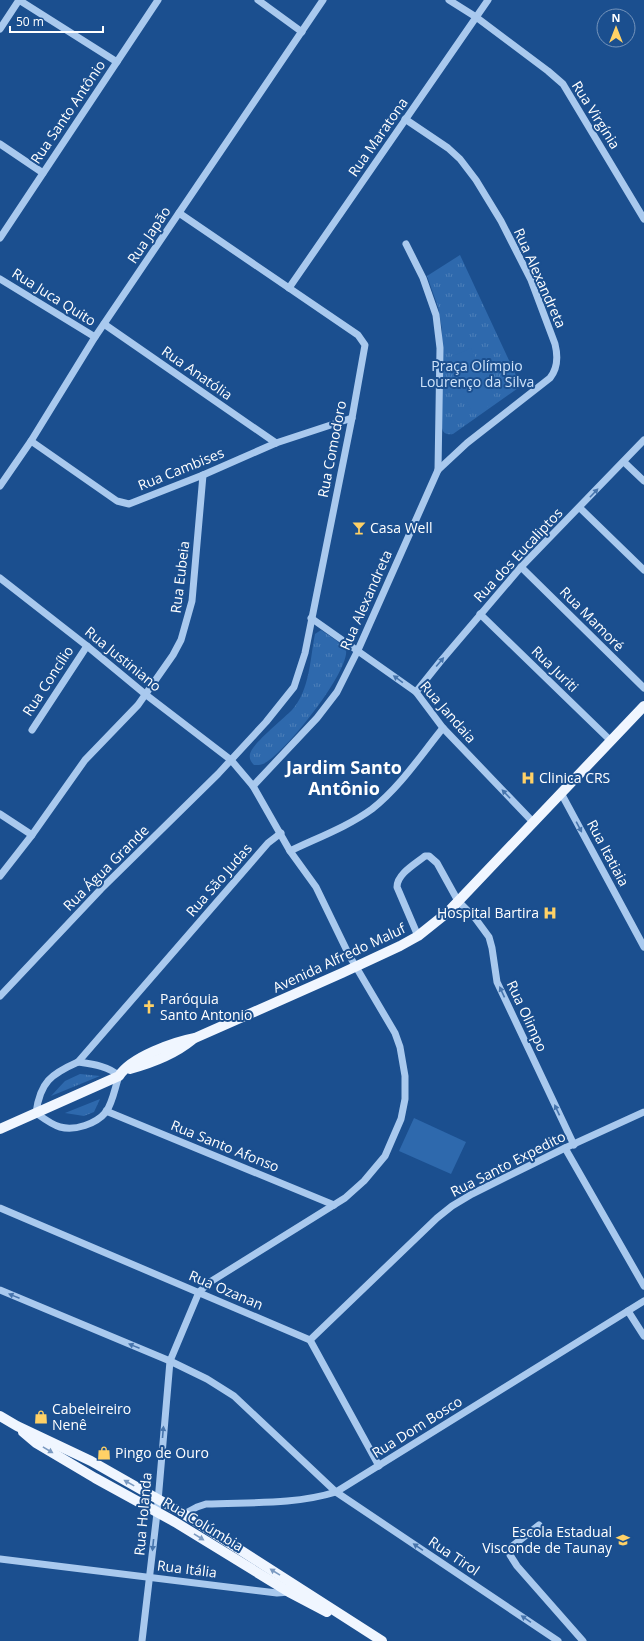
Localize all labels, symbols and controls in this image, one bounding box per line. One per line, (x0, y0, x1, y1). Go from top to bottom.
scale bar (10, 8, 103, 34)
north arrow (596, 8, 636, 48)
text: N (612, 10, 620, 25)
text: 50 m (16, 13, 44, 30)
street label: Rua Santo Antônio (26, 56, 109, 167)
street label: Rua Virgínia (568, 77, 625, 153)
street label: Rua Maratona (343, 93, 412, 180)
street label: Rua Japão (123, 202, 175, 267)
street label: Rua Alexandreta (510, 225, 571, 331)
street label: Rua Juca Quito (9, 263, 100, 330)
street label: Rua Anatólia (158, 341, 236, 404)
park label: Praça Olímpio Lourenço da Silva (420, 356, 534, 391)
street label: Rua Comodoro (313, 399, 350, 499)
street label: Rua Cambises (135, 442, 227, 494)
one-way arrow (589, 488, 599, 498)
street label: Rua dos Eucaliptos (469, 503, 567, 606)
place label: Casa Well (370, 518, 433, 537)
bar icon: Casa Well (351, 520, 367, 536)
street label: Rua Eubeia (166, 540, 193, 614)
street label: Rua Alexandreta (335, 547, 396, 653)
street label: Rua Mamoré (556, 582, 629, 655)
street label: Rua Justiniano (81, 622, 165, 695)
street label: Rua Juriti (528, 641, 583, 696)
street label: Rua Concílio (18, 642, 77, 720)
one-way arrow (435, 656, 444, 667)
one-way arrow (393, 675, 403, 683)
street label: Rua Jandaia (416, 677, 481, 747)
district label: Jardim Santo Antônio (284, 755, 402, 800)
place label: Clinica CRS (539, 768, 610, 787)
hospital icon: Clinica CRS (520, 770, 536, 786)
one-way arrow (501, 789, 511, 799)
street label: Rua Itatiaia (583, 816, 634, 889)
street label: Rua Água Grande (59, 821, 153, 915)
one-way arrow (576, 822, 583, 833)
street label: Rua São Judas (181, 839, 256, 920)
place label: Hospital Bartira (437, 903, 539, 922)
hospital icon: Hospital Bartira (542, 905, 558, 921)
street label: Avenida Alfredo Maluf (269, 918, 409, 997)
street label: Rua Olimpo (503, 977, 552, 1054)
one-way arrow (499, 986, 505, 998)
place label: Paróquia Santo Antonio (160, 989, 252, 1024)
church icon: Paróquia Santo Antonio (141, 999, 157, 1015)
one-way arrow (554, 1104, 560, 1115)
street label: Rua Santo Afonso (168, 1115, 282, 1176)
street label: Rua Santo Expedito (447, 1126, 569, 1201)
street label: Rua Ozanan (186, 1265, 266, 1314)
one-way arrow (8, 1293, 19, 1299)
one-way arrow (128, 1342, 140, 1349)
street label: Rua Dom Bosco (368, 1391, 465, 1462)
place label: Cabeleireiro Nenê (52, 1399, 131, 1434)
shop icon: Cabeleireiro Nenê (33, 1409, 49, 1425)
one-way arrow (160, 1426, 167, 1438)
place label: Pingo de Ouro (115, 1443, 209, 1462)
shop icon: Pingo de Ouro (96, 1445, 112, 1461)
one-way arrow (42, 1447, 54, 1454)
street label: Rua Holanda (129, 1471, 156, 1556)
one-way arrow (123, 1479, 135, 1486)
street label: Rua Colúmbia (159, 1492, 247, 1555)
place label: Escola Estadual Visconde de Taunay (482, 1522, 613, 1557)
street label: Rua Tirol (425, 1532, 483, 1580)
school or university icon: Escola Estadual Visconde de Taunay (615, 1532, 631, 1548)
one-way arrow (193, 1534, 205, 1541)
one-way arrow (150, 1539, 157, 1551)
one-way arrow (413, 1543, 423, 1551)
street label: Rua Itália (156, 1555, 218, 1582)
one-way arrow (270, 1568, 281, 1576)
one-way arrow (521, 1615, 531, 1623)

